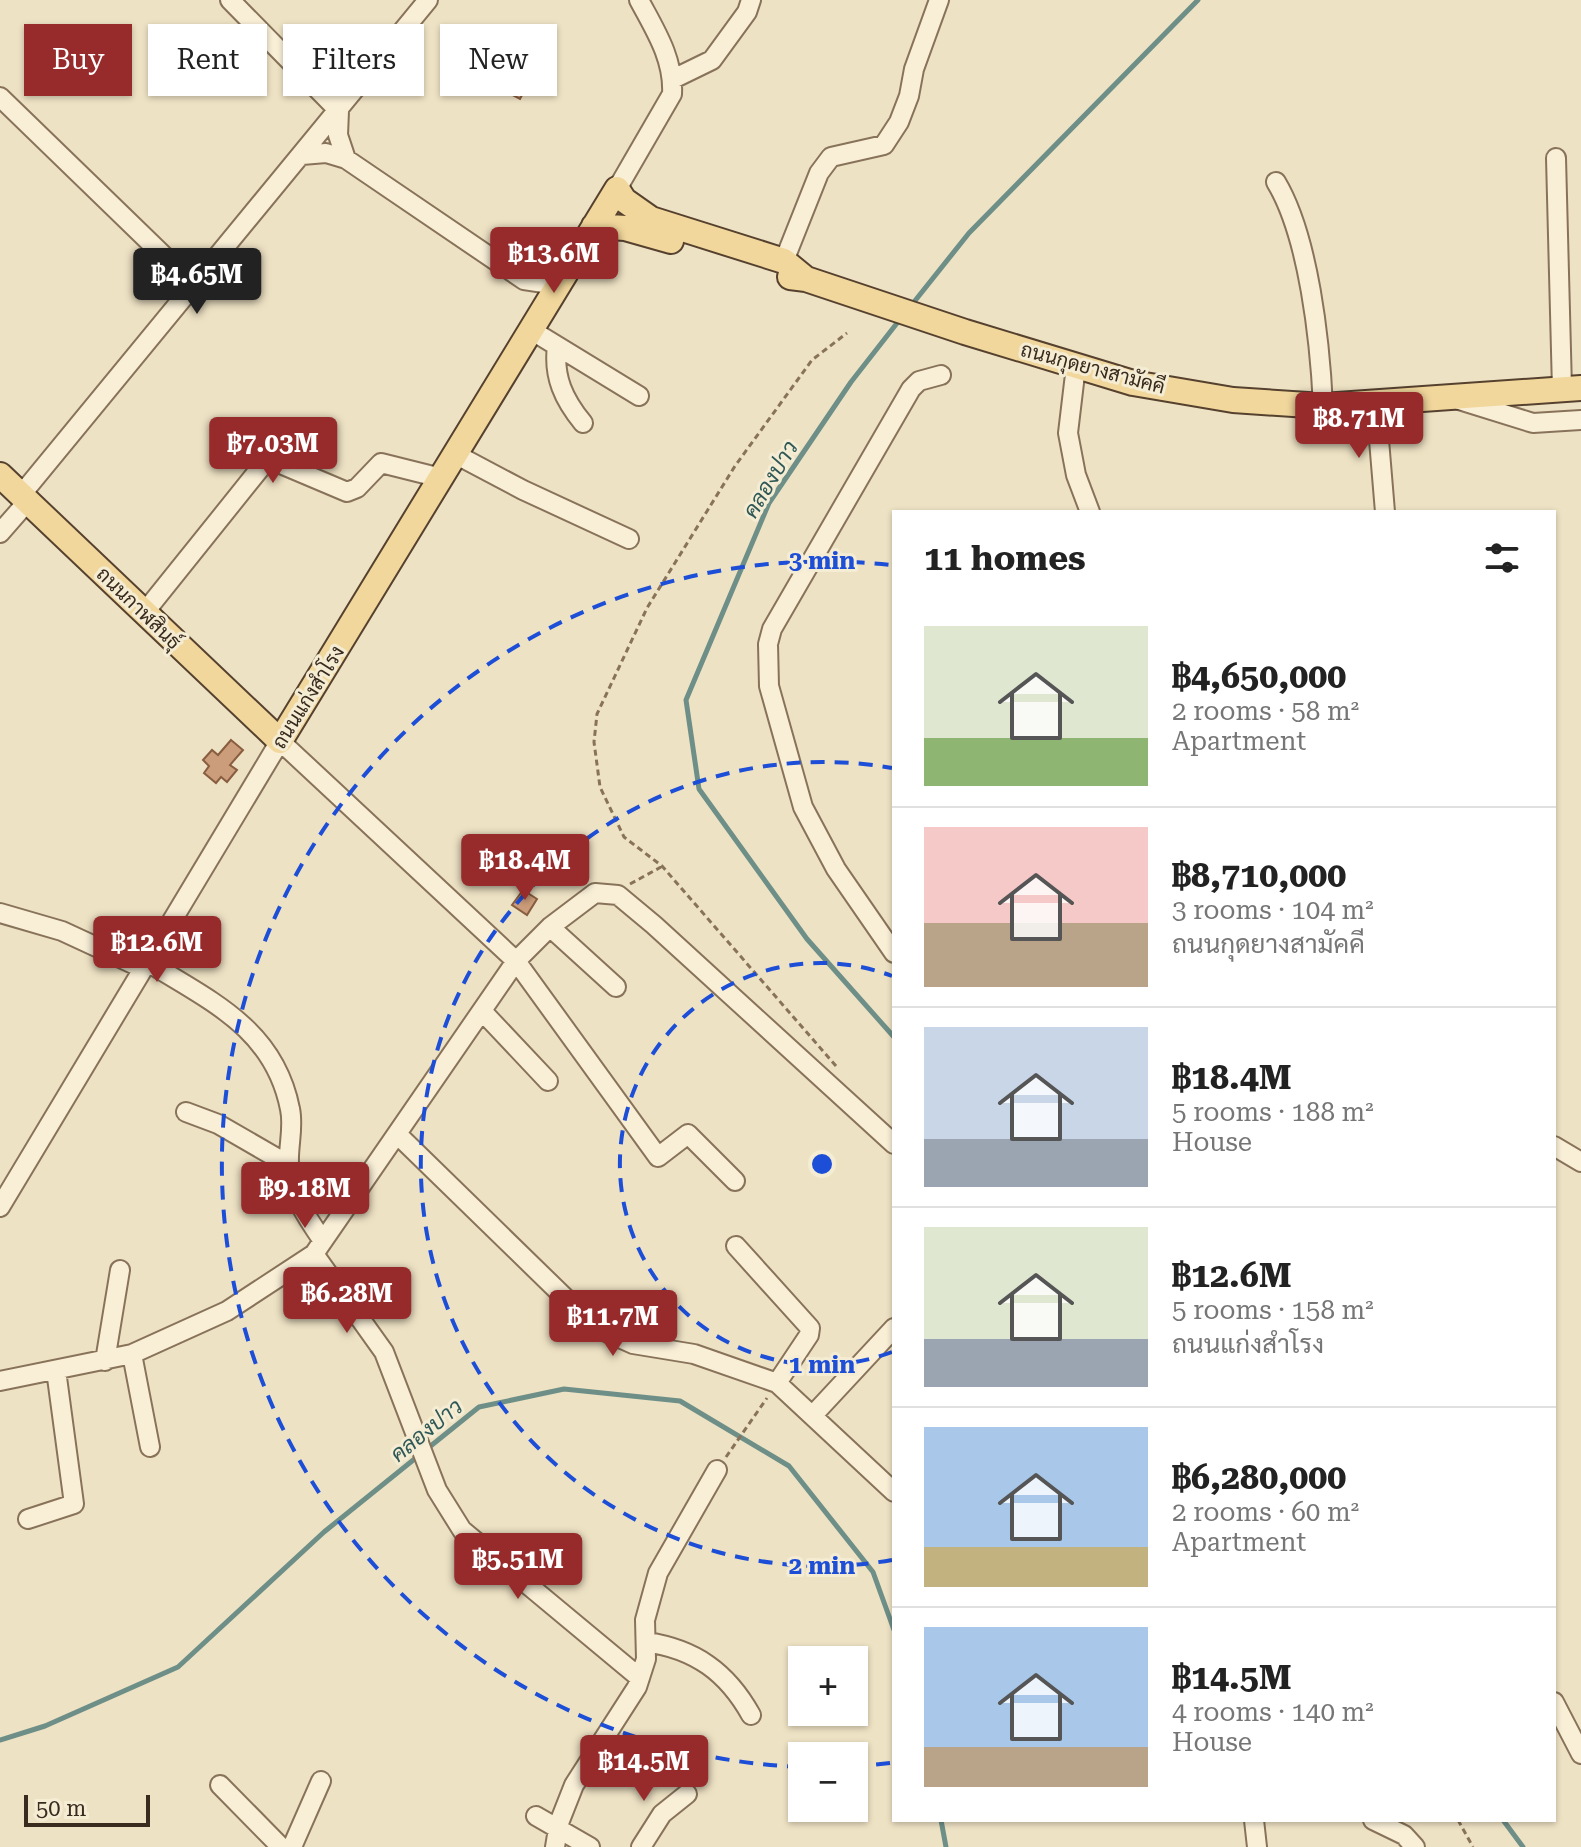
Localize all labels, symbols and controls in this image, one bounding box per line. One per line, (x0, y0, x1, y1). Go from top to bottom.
chip: Buy (24, 24, 132, 96)
chip: Rent (148, 24, 267, 96)
chip: Filters (283, 24, 424, 96)
chip: New (440, 24, 557, 96)
pin: ฿13.6M (489, 227, 619, 295)
text: ฿13.6M (508, 238, 600, 268)
pin: ฿4.65M (132, 248, 262, 316)
text: ฿4.65M (151, 259, 243, 289)
street label: ถนนกุดยางสามัคคี (1018, 336, 1168, 401)
pin: ฿8.71M (1294, 392, 1424, 460)
text: ฿8.71M (1313, 403, 1405, 433)
pin: ฿7.03M (208, 417, 338, 485)
text: ฿7.03M (227, 428, 319, 458)
water label: คลองปาว (738, 436, 803, 522)
icon: filters (1480, 536, 1524, 580)
text: 11 homes (924, 538, 1086, 578)
text: 3 min (789, 547, 855, 575)
street label: ถนนกาฬสินธุ์ (90, 560, 188, 656)
street label: ถนนแก่งสำโรง (266, 641, 349, 753)
text: ฿4,650,000 (1172, 656, 1346, 696)
icon: home (988, 658, 1084, 754)
text: 2 rooms · 58 m² (1172, 696, 1359, 726)
text: Apartment (1172, 726, 1306, 756)
pin: ฿18.4M (460, 834, 590, 902)
text: ฿18.4M (479, 845, 571, 875)
text: ฿8,710,000 (1172, 855, 1346, 895)
icon: home (988, 859, 1084, 955)
text: 3 rooms · 104 m² (1172, 895, 1374, 925)
pin: ฿12.6M (92, 916, 222, 984)
text: ฿12.6M (111, 927, 203, 957)
text: ถนนกุดยางสามัคคี (1172, 929, 1365, 959)
text: ฿18.4M (1172, 1057, 1292, 1097)
icon: home (988, 1059, 1084, 1155)
text: 5 rooms · 188 m² (1172, 1097, 1374, 1127)
text: House (1172, 1127, 1252, 1157)
centre of rings (808, 1150, 836, 1178)
pin: ฿9.18M (240, 1162, 370, 1230)
text: ฿9.18M (259, 1173, 351, 1203)
text: ฿12.6M (1172, 1255, 1292, 1295)
icon: home (988, 1259, 1084, 1355)
pin: ฿6.28M (282, 1267, 412, 1335)
text: ฿6.28M (301, 1278, 393, 1308)
pin: ฿11.7M (548, 1290, 678, 1358)
text: 5 rooms · 158 m² (1172, 1295, 1374, 1325)
text: ฿11.7M (567, 1301, 659, 1331)
text: ถนนแก่งสำโรง (1172, 1329, 1324, 1359)
text: 1 min (789, 1351, 855, 1379)
water label: คลองปาว (385, 1394, 467, 1467)
text: ฿6,280,000 (1172, 1457, 1346, 1497)
icon: home (988, 1459, 1084, 1555)
text: 2 rooms · 60 m² (1172, 1497, 1359, 1527)
text: Apartment (1172, 1527, 1306, 1557)
pin: ฿5.51M (453, 1533, 583, 1601)
text: ฿5.51M (472, 1544, 564, 1574)
text: 2 min (789, 1552, 855, 1580)
map controls (788, 1646, 868, 1822)
button: + (788, 1646, 868, 1726)
text: ฿14.5M (1172, 1657, 1292, 1697)
icon: home (988, 1659, 1084, 1755)
text: 4 rooms · 140 m² (1172, 1697, 1374, 1727)
text: House (1172, 1727, 1252, 1757)
pin: ฿14.5M (579, 1735, 709, 1803)
button: − (788, 1742, 868, 1822)
text: ฿14.5M (598, 1746, 690, 1776)
scale bar (24, 1791, 150, 1827)
text: 50 m (36, 1796, 86, 1821)

